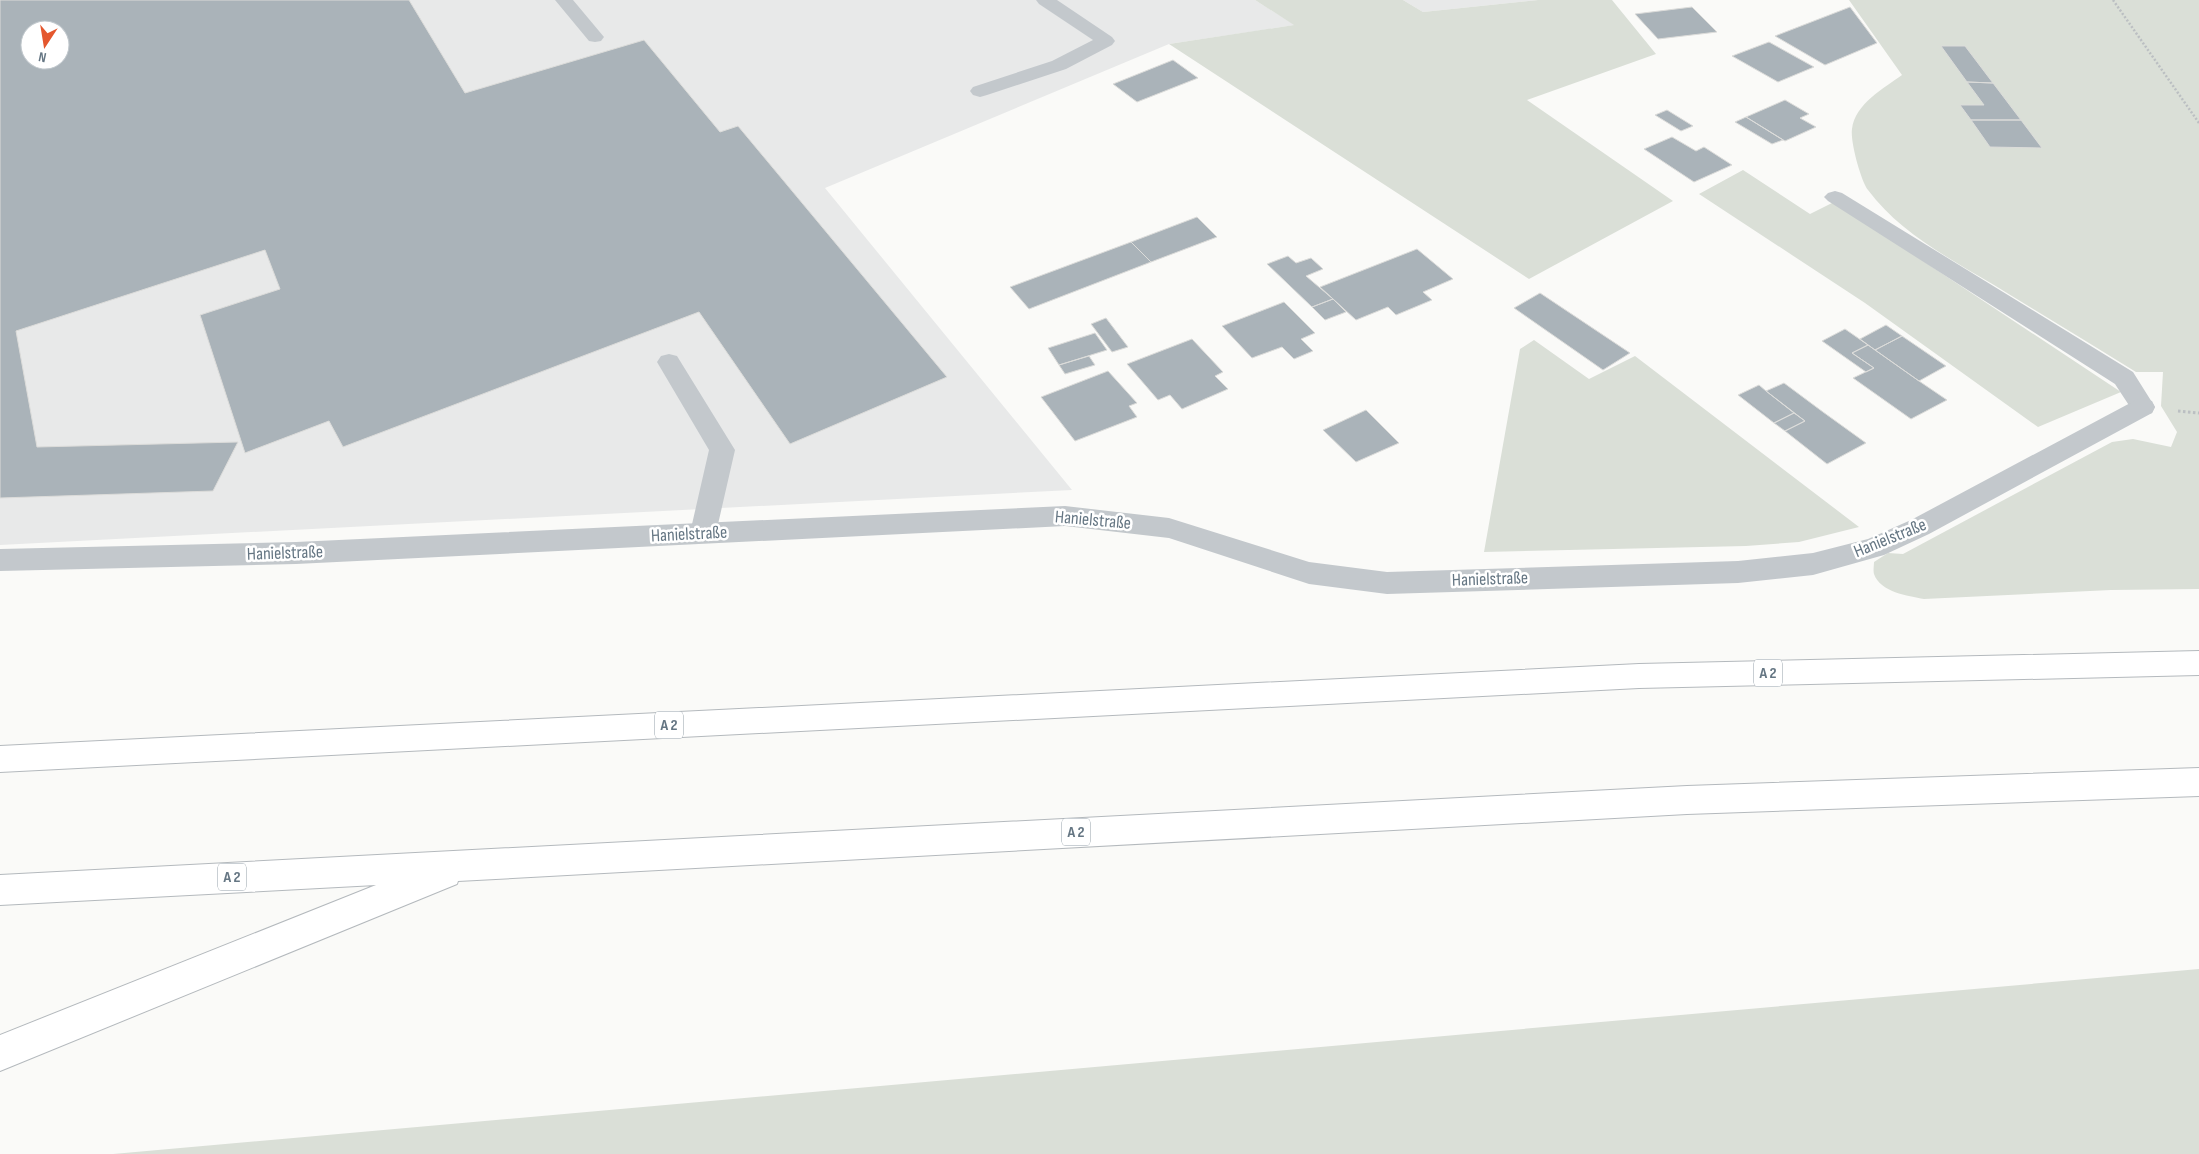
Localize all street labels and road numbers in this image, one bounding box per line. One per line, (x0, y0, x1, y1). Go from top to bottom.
street label: Hanielstraße (1054, 506, 1132, 534)
street label: Hanielstraße (1851, 514, 1929, 562)
street label: Hanielstraße (650, 522, 728, 546)
street label: Hanielstraße (247, 541, 323, 565)
street label: Hanielstraße (1452, 567, 1528, 591)
road number: A 2 (1754, 660, 1782, 686)
road number: A 2 (655, 712, 683, 738)
road number: A 2 (1062, 819, 1090, 846)
road number: A 2 (218, 864, 246, 890)

